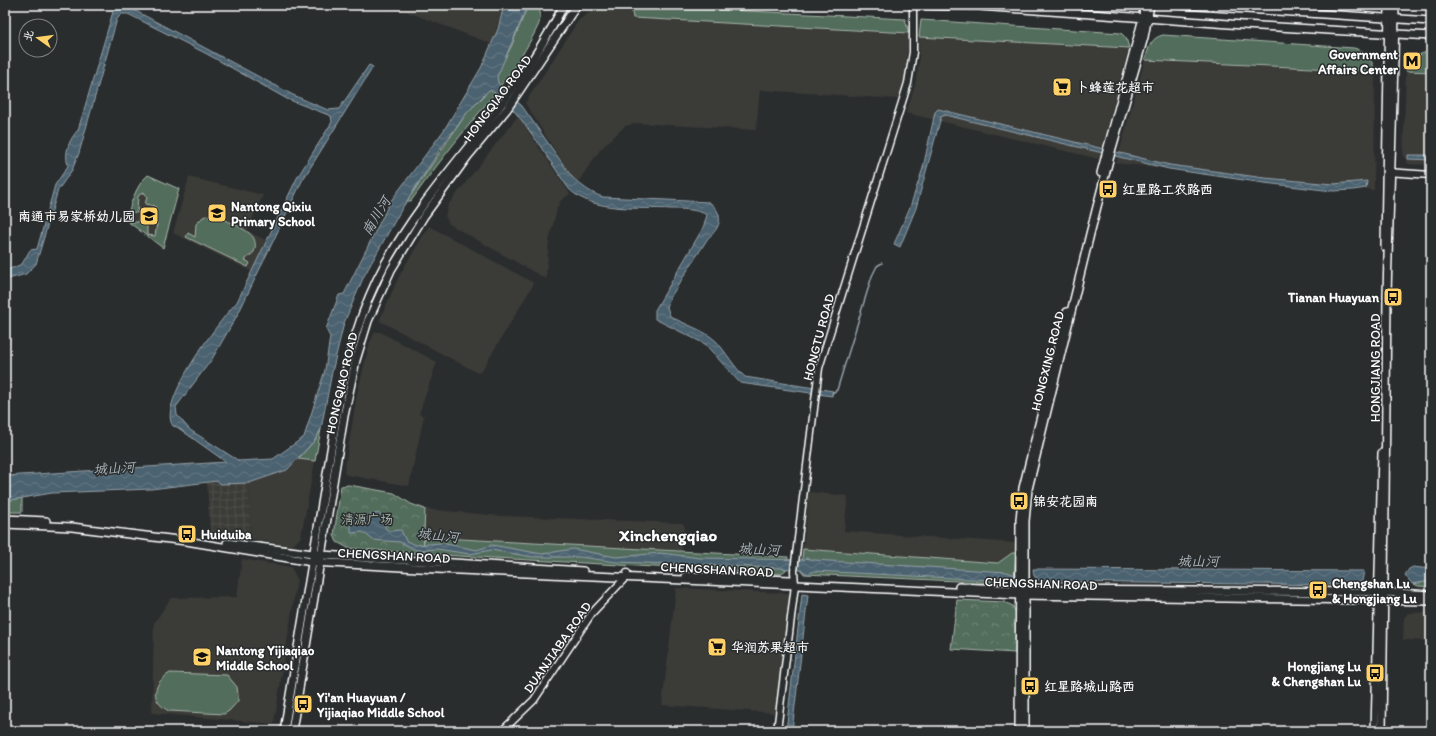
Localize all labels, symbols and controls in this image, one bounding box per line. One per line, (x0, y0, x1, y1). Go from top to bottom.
north arrow (18, 18, 58, 58)
text: 北 (21, 29, 36, 43)
place label: Government Affairs Center (1317, 47, 1399, 77)
metro station icon: Government Affairs Center (1401, 50, 1423, 72)
street label: HONGQIAO ROAD (460, 52, 535, 144)
supermarket icon: 卜蜂莲花超市 (1051, 76, 1073, 98)
place label: 卜蜂莲花超市 (1076, 80, 1154, 95)
bus stop icon: 红星路工农路西 (1097, 178, 1119, 200)
place label: 红星路工农路西 (1122, 182, 1213, 197)
water label: 南川河 (358, 192, 396, 239)
place label: Nantong Qixiu Primary School (231, 199, 315, 230)
school or university icon: Nantong Qixiu Primary School (206, 202, 228, 224)
school or university icon: 南通市易家桥幼儿园 (138, 205, 160, 227)
place label: 南通市易家桥幼儿园 (18, 209, 135, 224)
bus stop icon: Tianan Huayuan (1382, 286, 1404, 308)
place label: Tianan Huayuan (1287, 290, 1380, 306)
street label: HONGTU ROAD (800, 292, 837, 382)
street label: HONGXING ROAD (1028, 310, 1067, 413)
street label: HONGJIANG ROAD (1368, 314, 1383, 422)
street label: HONGQIAO ROAD (322, 330, 361, 435)
water label: 城山河 (92, 458, 138, 478)
bus stop icon: 锦安花园南 (1008, 490, 1030, 512)
place label: 锦安花园南 (1033, 494, 1098, 509)
park label: 清源广场 (341, 512, 393, 527)
bus stop icon: Huiduiba (176, 523, 198, 545)
water label: 城山河 (416, 525, 462, 546)
district label: Xinchengqiao (619, 525, 718, 546)
place label: Huiduiba (201, 527, 252, 542)
water label: 城山河 (738, 540, 782, 559)
street label: CHENGSHAN ROAD (337, 545, 451, 566)
water label: 城山河 (1177, 553, 1221, 570)
street label: CHENGSHAN ROAD (660, 559, 774, 580)
street label: CHENGSHAN ROAD (984, 574, 1098, 593)
place label: Chengshan Lu & Hongjiang Lu (1332, 576, 1418, 607)
bus stop icon: Chengshan Lu & Hongjiang Lu (1307, 579, 1329, 601)
street label: DUANJIABA ROAD (520, 598, 595, 696)
supermarket icon: 华润苏果超市 (706, 636, 728, 658)
place label: 华润苏果超市 (731, 640, 809, 655)
place label: Nantong Yijiaqiao Middle School (216, 643, 315, 673)
school or university icon: Nantong Yijiaqiao Middle School (191, 646, 213, 668)
place label: Hongjiang Lu & Chengshan Lu (1272, 659, 1362, 690)
bus stop icon: Hongjiang Lu & Chengshan Lu (1364, 662, 1386, 684)
bus stop icon: 红星路城山路西 (1019, 675, 1041, 697)
place label: 红星路城山路西 (1044, 679, 1135, 694)
place label: Yi'an Huayuan / Yijiaqiao Middle School (316, 690, 445, 721)
bus stop icon: Yi'an Huayuan / Yijiaqiao Middle School (292, 693, 314, 715)

